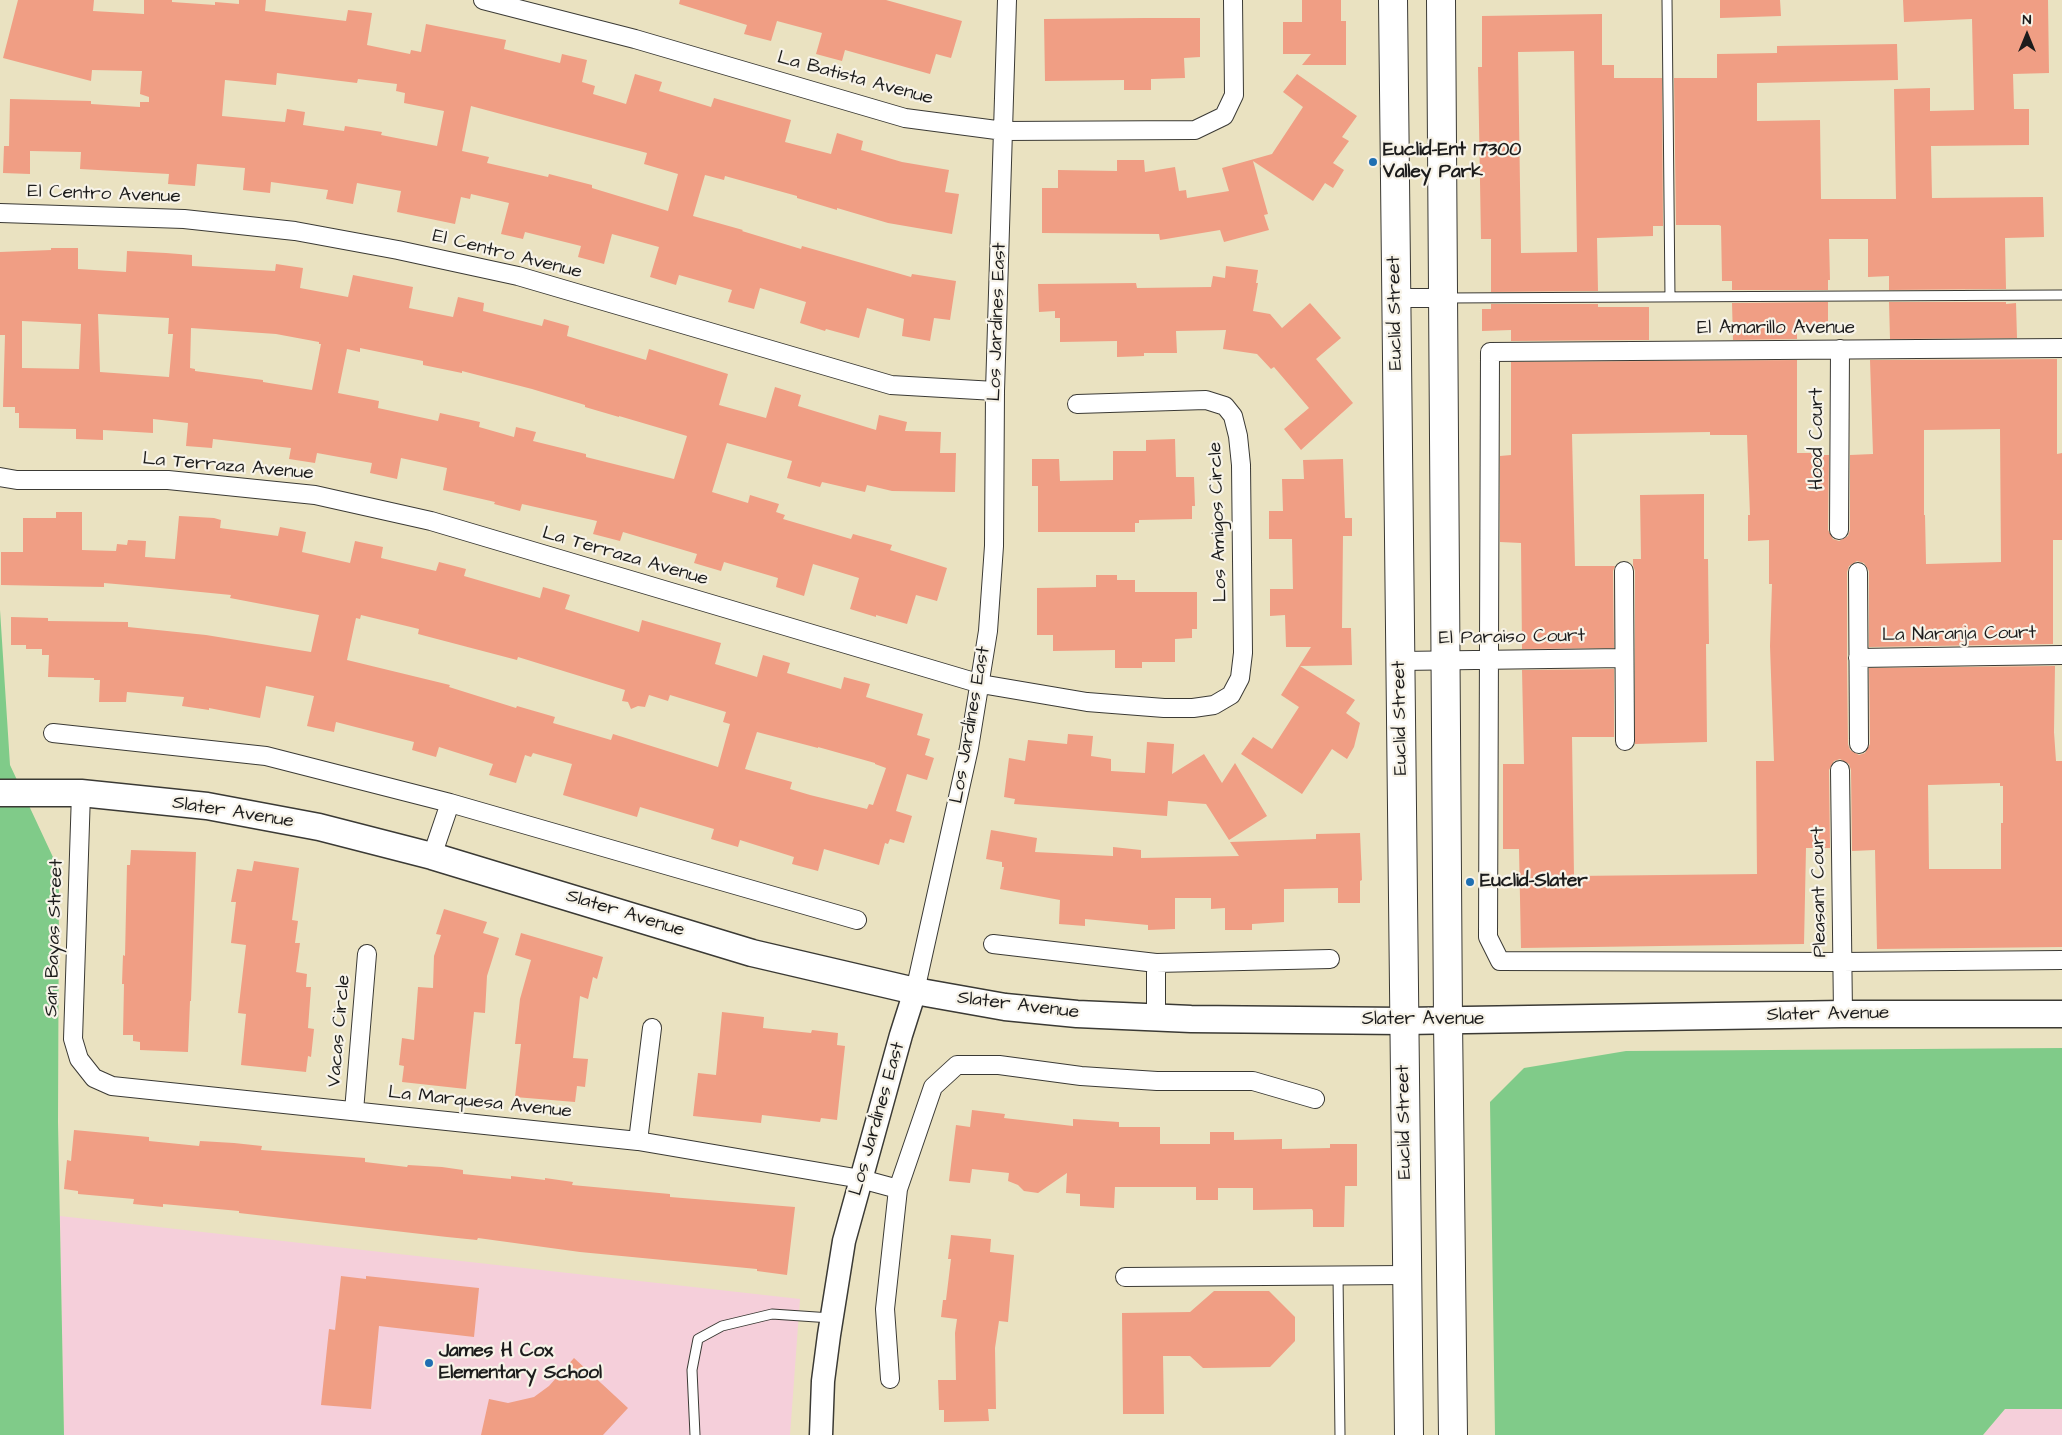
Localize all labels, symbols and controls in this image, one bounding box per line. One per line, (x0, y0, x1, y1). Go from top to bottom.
north arrow (2002, 10, 2052, 60)
text: N (2023, 10, 2031, 30)
street label: La Batista Avenue (775, 47, 935, 111)
place label: Euclid-Ent 17300 Valley Park (1383, 140, 1521, 184)
marker: Euclid-Ent 17300 Valley Park (1367, 156, 1379, 168)
street label: El Centro Avenue (27, 181, 181, 209)
street label: El Centro Avenue (430, 225, 584, 285)
street label: Los Jardines East (984, 242, 1012, 402)
street label: Euclid Street (1384, 255, 1408, 371)
street label: El Amarillo Avenue (1697, 318, 1855, 340)
street label: Hood Court (1807, 388, 1829, 490)
street label: Los Amigos Circle (1205, 441, 1233, 603)
street label: La Terraza Avenue (142, 448, 314, 486)
street label: La Terraza Avenue (539, 522, 711, 592)
street label: La Naranja Court (1882, 622, 2036, 648)
street label: El Paraiso Court (1439, 625, 1585, 651)
street label: Los Jardines East (946, 645, 996, 805)
street label: Euclid Street (1389, 660, 1413, 776)
street label: Slater Avenue (171, 792, 295, 834)
street label: Pleasant Court (1807, 826, 1833, 958)
street label: San Bayas Street (41, 859, 69, 1017)
place label: Euclid-Slater (1480, 871, 1588, 893)
marker: Euclid-Slater (1464, 876, 1476, 888)
street label: Slater Avenue (563, 885, 687, 943)
street label: Vacas Circle (324, 974, 356, 1088)
street label: Slater Avenue (956, 987, 1080, 1025)
street label: Slater Avenue (1766, 1003, 1890, 1027)
street label: Slater Avenue (1362, 1009, 1484, 1031)
street label: Los Jardines East (845, 1040, 911, 1198)
street label: Euclid Street (1393, 1064, 1417, 1180)
street label: La Marquesa Avenue (387, 1082, 573, 1124)
place label: James H Cox Elementary School (439, 1341, 602, 1385)
marker: James H Cox Elementary School (423, 1357, 435, 1369)

